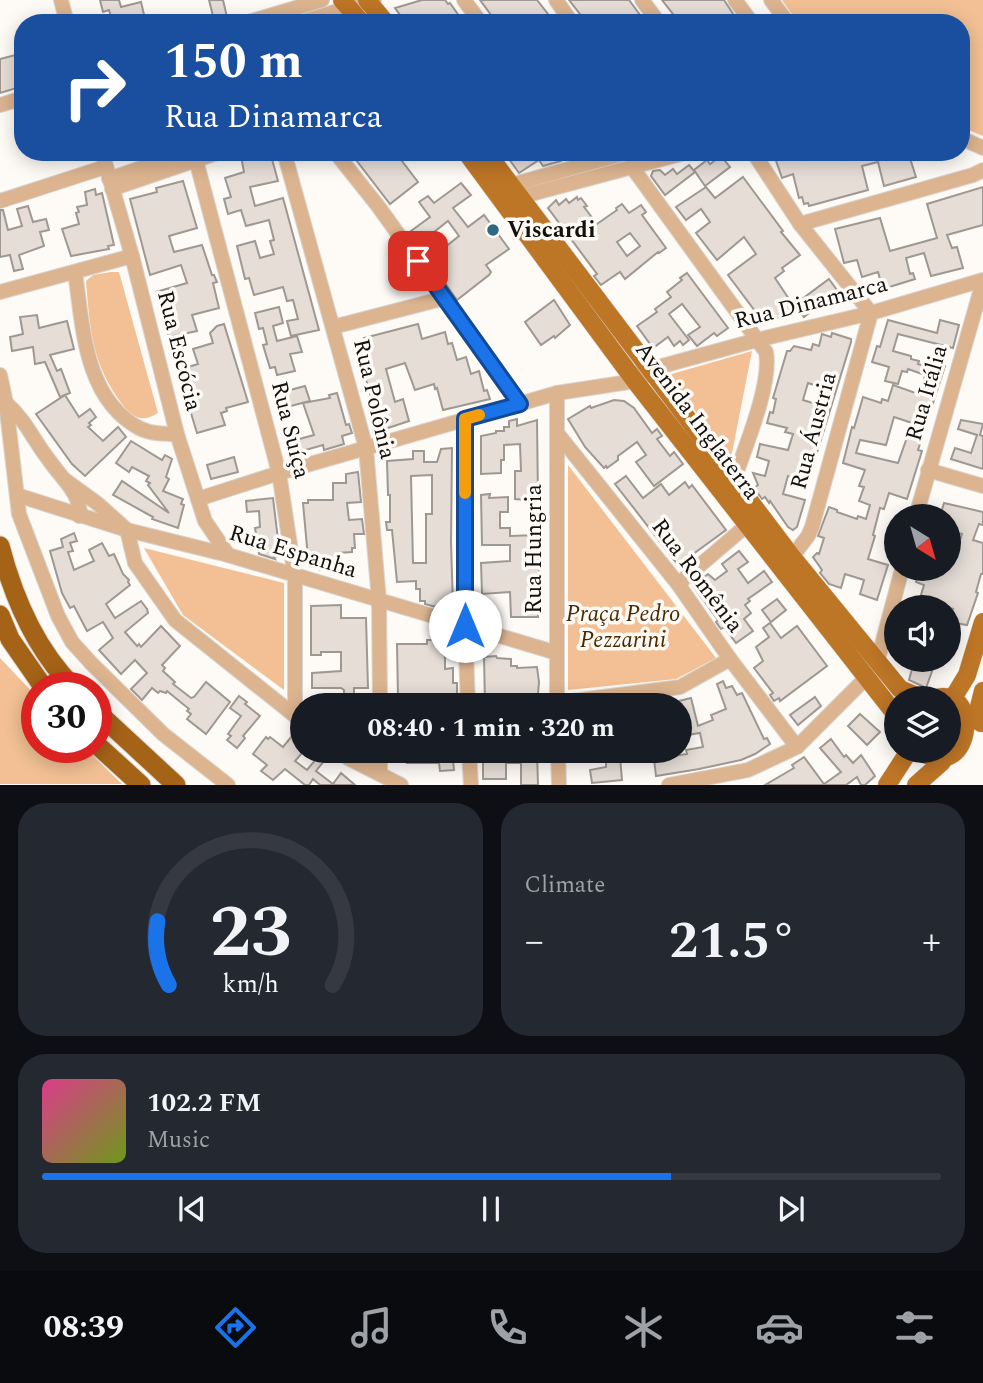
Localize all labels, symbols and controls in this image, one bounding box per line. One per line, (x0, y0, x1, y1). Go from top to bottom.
text: 150 m (164, 25, 303, 100)
icon: right (49, 42, 140, 133)
text: Rua Dinamarca (164, 93, 382, 142)
place label: Viscardi (507, 213, 596, 248)
marker: Viscardi (485, 222, 501, 238)
pin (388, 231, 448, 291)
icon: arrive (399, 242, 437, 280)
street label: Rua Dinamarca (731, 267, 891, 339)
street label: Rua Escócia (147, 287, 211, 415)
street label: Avenida Inglaterra (626, 334, 768, 508)
street label: Rua Polônia (343, 335, 405, 463)
street label: Rua Itália (897, 341, 957, 445)
street label: Rua Áustria (782, 368, 846, 494)
street label: Rua Suíça (261, 377, 319, 483)
street label: Rua Hungria (517, 484, 552, 614)
north arrow (884, 504, 961, 581)
map controls (884, 504, 961, 763)
street label: Rua Romênia (642, 511, 752, 641)
street label: Rua Espanha (225, 516, 361, 588)
position arrow (428, 589, 502, 663)
button: sound (884, 595, 961, 672)
park label: Praça Pedro Pezzarini (566, 597, 680, 658)
speed limit sign: 30 (21, 672, 112, 763)
button: layers (884, 686, 961, 763)
text: 08:40 · 1 min · 320 m (367, 708, 615, 748)
text: Climate (525, 868, 605, 903)
text: 23 (209, 879, 291, 990)
text: 21.5° (669, 902, 796, 981)
text: − (525, 913, 544, 971)
text: + (922, 913, 941, 971)
text: km/h (222, 966, 278, 1004)
text: 102.2 FM (147, 1083, 261, 1123)
text: Music (147, 1123, 210, 1158)
icon: previous (173, 1190, 211, 1228)
icon: pause (472, 1190, 510, 1228)
icon: next (772, 1190, 810, 1228)
text: 08:39 (43, 1303, 124, 1352)
icon: directions (211, 1303, 260, 1352)
icon: music (347, 1303, 396, 1352)
icon: phone (483, 1303, 532, 1352)
icon: climate (619, 1303, 668, 1352)
icon: car (755, 1303, 804, 1352)
icon: filters (890, 1303, 939, 1352)

